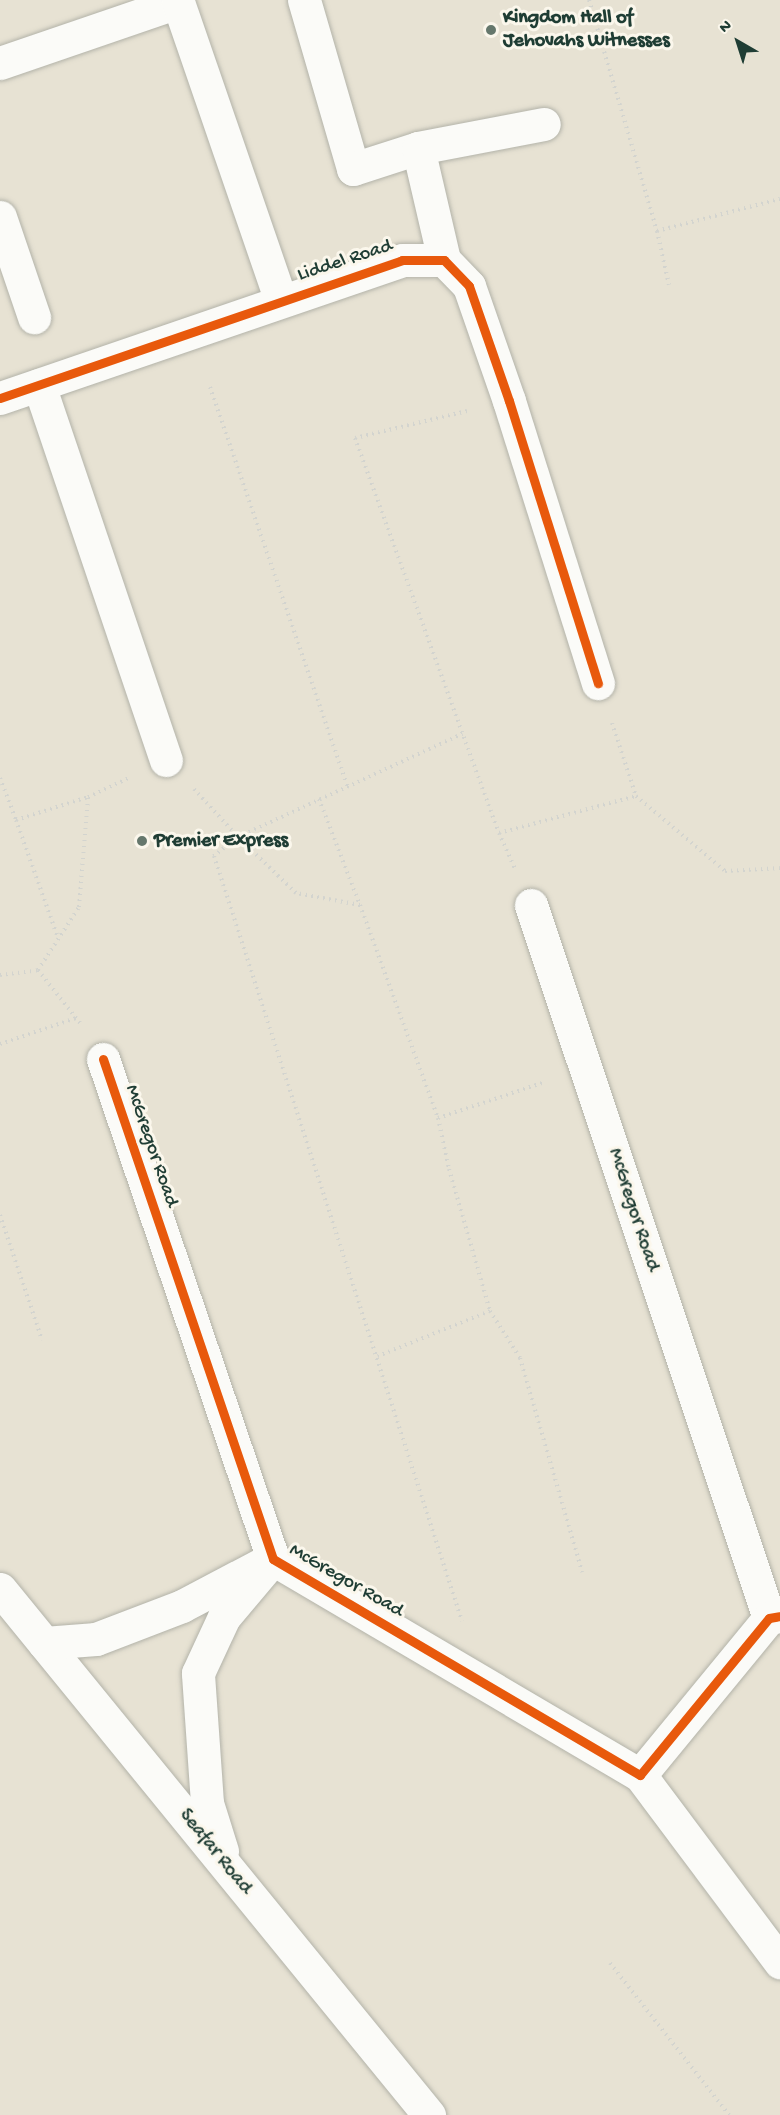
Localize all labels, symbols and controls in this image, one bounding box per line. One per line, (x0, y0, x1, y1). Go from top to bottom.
place label: Kingdom Hall of Jehovahs Witnesses (503, 6, 670, 53)
north arrow (708, 12, 768, 72)
text: N (716, 17, 736, 38)
marker: Kingdom Hall of Jehovahs Witnesses (484, 23, 498, 37)
street label: Liddel Road (295, 234, 395, 288)
place label: Premier Express (154, 829, 288, 853)
marker: Premier Express (135, 834, 149, 848)
street label: McGregor Road (119, 1082, 183, 1210)
street label: McGregor Road (602, 1145, 664, 1275)
street label: McGregor Road (285, 1539, 407, 1623)
street label: Seafar Road (173, 1804, 257, 1900)

